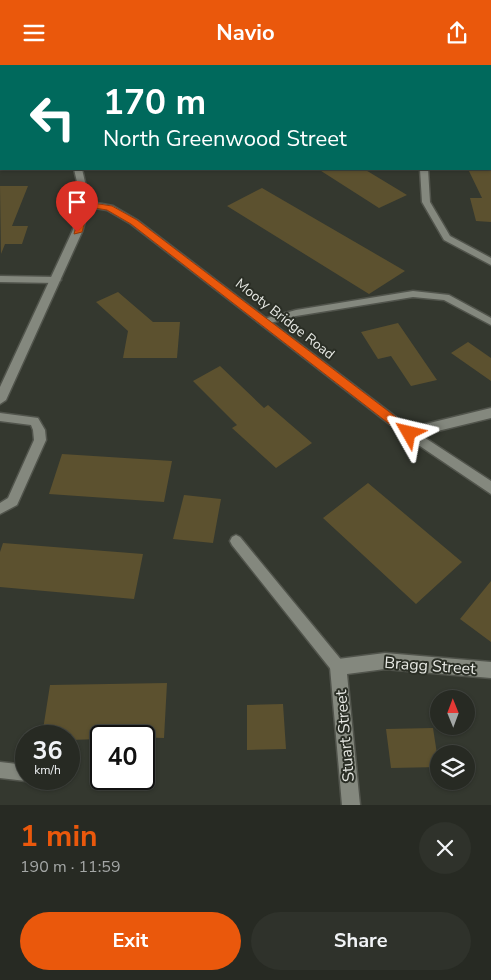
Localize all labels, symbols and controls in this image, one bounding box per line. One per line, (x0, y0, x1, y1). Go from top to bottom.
text: Navio (216, 18, 275, 48)
icon: menu (20, 19, 48, 47)
icon: share (443, 19, 471, 47)
text: 170 m (103, 79, 206, 126)
icon: left (20, 85, 85, 150)
text: North Greenwood Street (103, 124, 347, 154)
pin (56, 181, 98, 232)
icon: arrive (63, 188, 91, 216)
street label: Mooty Bridge Road (231, 274, 339, 364)
position arrow (382, 406, 434, 458)
street label: Bragg Street (384, 652, 477, 680)
street label: Stuart Street (330, 689, 360, 783)
north arrow (430, 690, 475, 735)
map controls (430, 690, 475, 790)
speed limit sign: 40 (90, 725, 155, 790)
text: 36 (32, 734, 63, 768)
button: layers (430, 745, 475, 790)
text: km/h (34, 762, 61, 778)
text: 1 min (20, 816, 98, 857)
button: close (419, 822, 471, 874)
text: 190 m · 11:59 (20, 856, 121, 878)
button: Exit (20, 912, 241, 970)
button: Share (251, 912, 471, 970)

